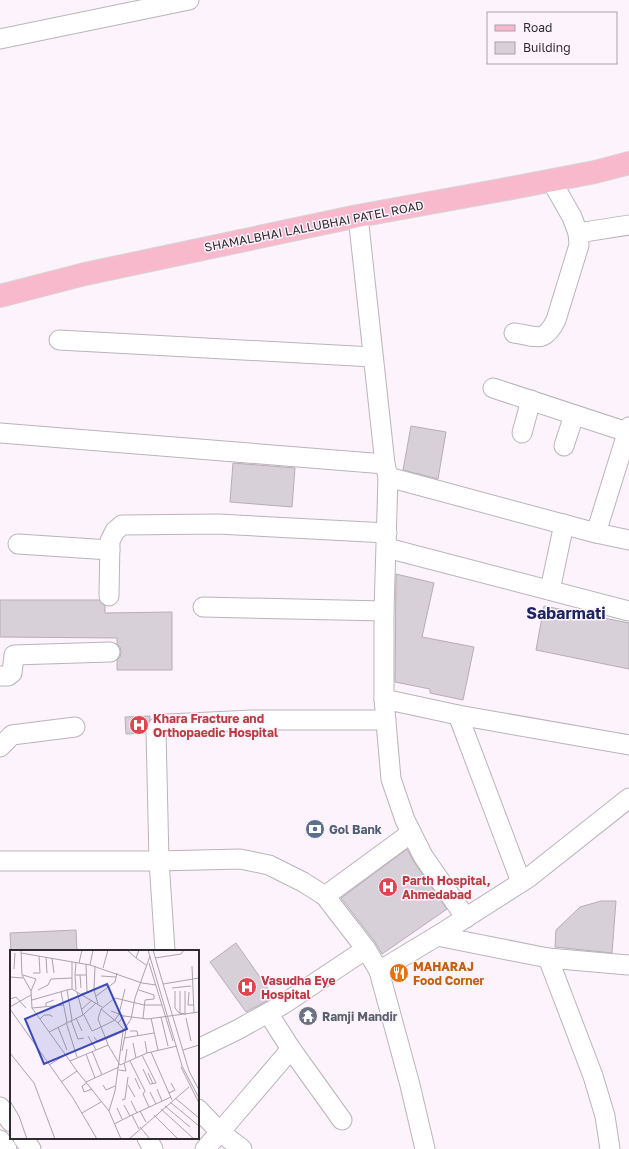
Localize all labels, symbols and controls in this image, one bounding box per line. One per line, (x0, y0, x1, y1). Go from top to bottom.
legend (487, 12, 617, 64)
text: Road (523, 20, 552, 35)
text: Building (523, 40, 571, 55)
street label: SHAMALBHAI LALLUBHAI PATEL ROAD (203, 197, 425, 255)
district label: Sabarmati (526, 603, 606, 623)
place label: Khara Fracture and Orthopaedic Hospital (153, 711, 278, 740)
hospital icon: Khara Fracture and Orthopaedic Hospital (128, 714, 150, 736)
bank icon: Gol Bank (304, 818, 326, 840)
place label: Gol Bank (329, 822, 382, 837)
place label: Parth Hospital, Ahmedabad (402, 873, 491, 902)
hospital icon: Parth Hospital, Ahmedabad (377, 876, 399, 898)
inset map (10, 950, 199, 1139)
place label: MAHARAJ Food Corner (413, 959, 485, 988)
restaurant icon: MAHARAJ Food Corner (388, 962, 410, 984)
place label: Vasudha Eye Hospital (261, 973, 336, 1002)
hospital icon: Vasudha Eye Hospital (236, 976, 258, 998)
temple icon: Ramji Mandir (297, 1005, 319, 1027)
place label: Ramji Mandir (322, 1009, 398, 1024)

